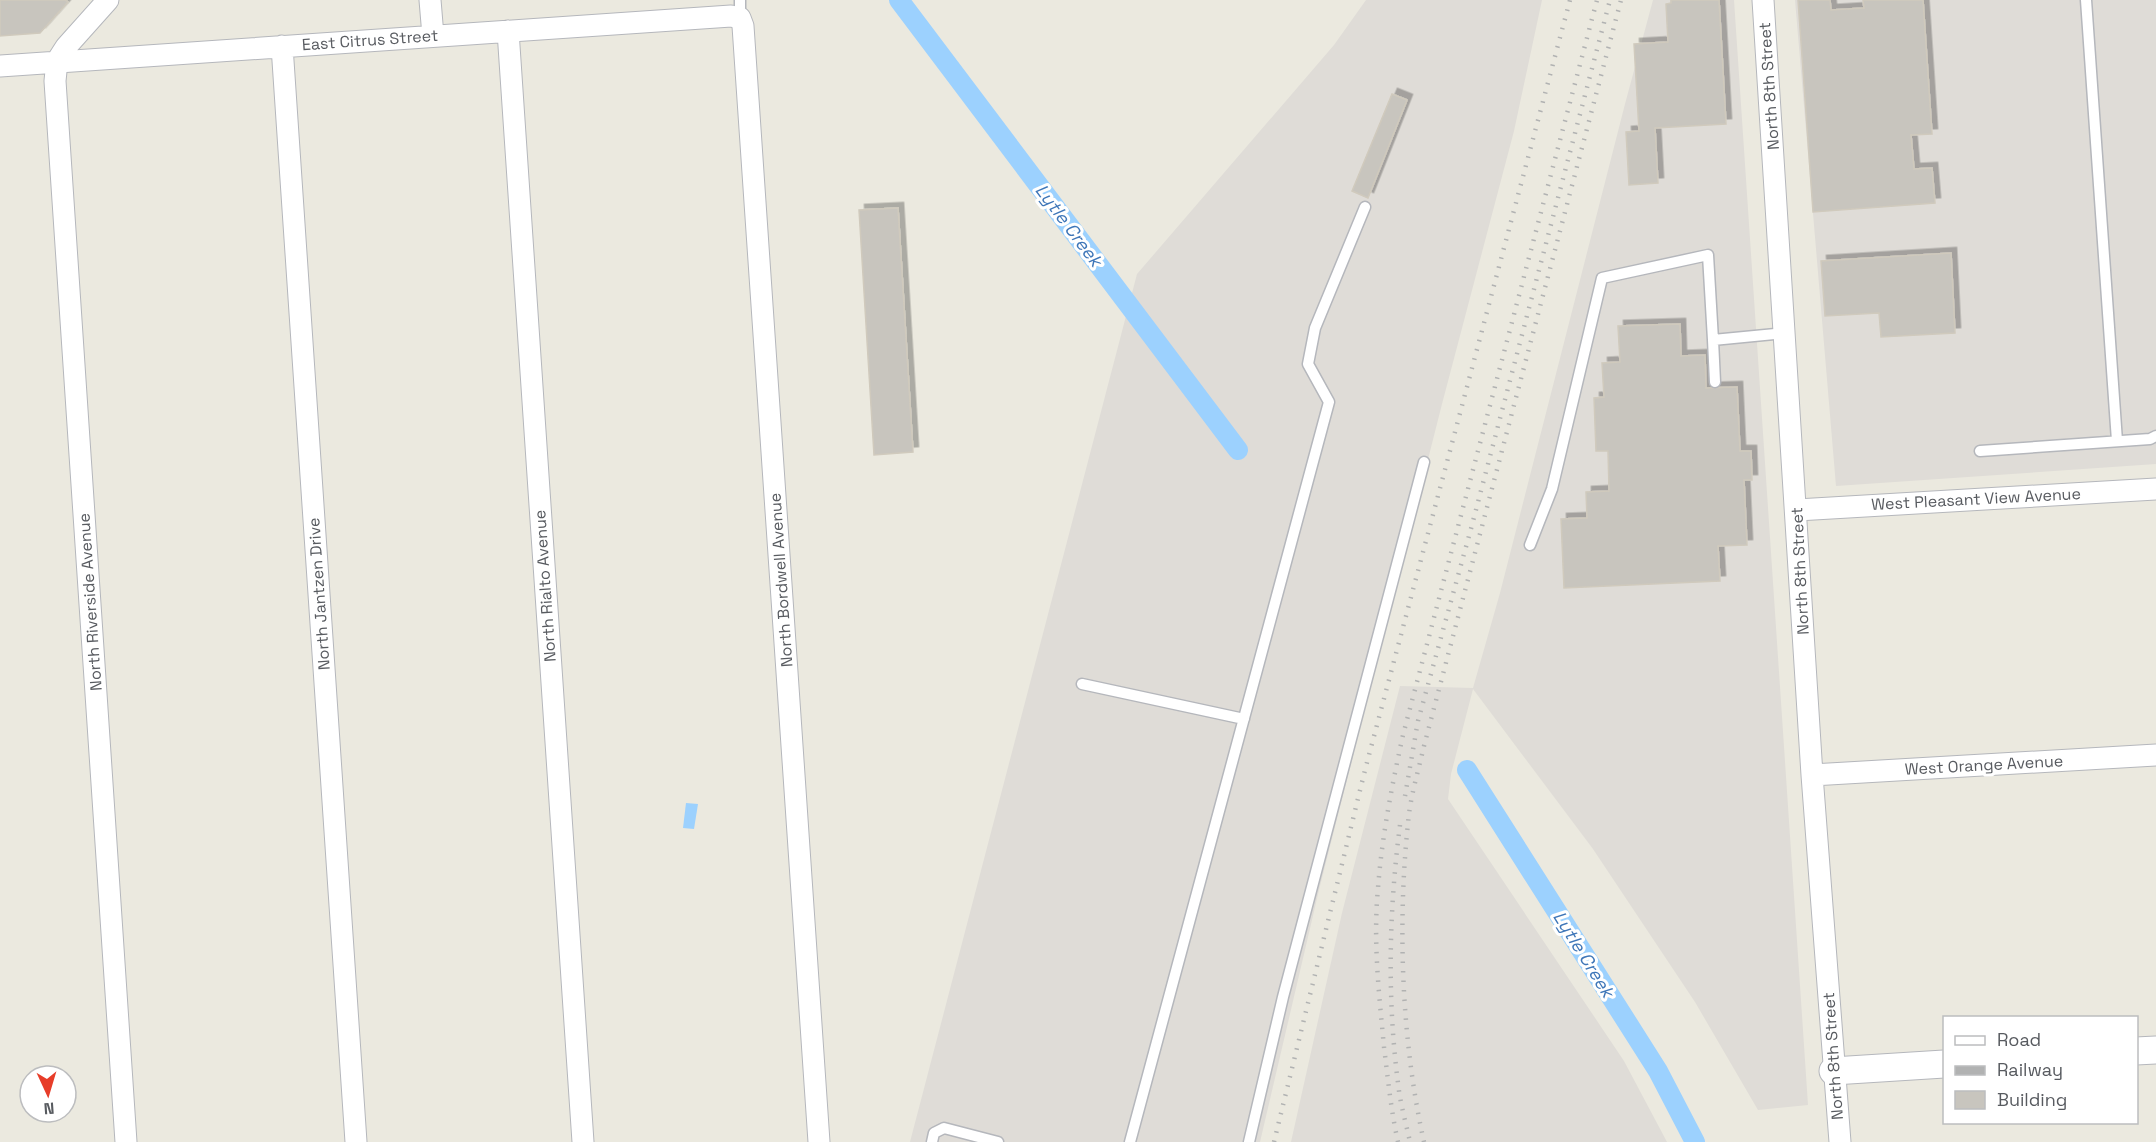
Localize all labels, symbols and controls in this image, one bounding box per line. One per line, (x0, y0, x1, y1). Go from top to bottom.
street label: North 8th Street (1754, 21, 1784, 151)
street label: East Citrus Street (301, 25, 439, 55)
water label: Lytle Creek (1030, 179, 1109, 273)
street label: West Pleasant View Avenue (1871, 483, 2081, 515)
street label: North Bordwell Avenue (764, 492, 798, 668)
street label: North 8th Street (1786, 507, 1814, 635)
street label: North Rialto Avenue (529, 509, 561, 663)
street label: North Riverside Avenue (73, 512, 107, 692)
street label: North Jantzen Drive (303, 517, 335, 671)
street label: West Orange Avenue (1904, 750, 2064, 780)
water label: Lytle Creek (1548, 906, 1621, 1004)
street label: North 8th Street (1818, 991, 1848, 1121)
legend (1943, 1016, 2138, 1124)
text: Road (1997, 1028, 2041, 1051)
text: Railway (1997, 1058, 2063, 1081)
north arrow (18, 1064, 78, 1124)
text: Building (1997, 1088, 2067, 1111)
text: N (43, 1098, 55, 1119)

